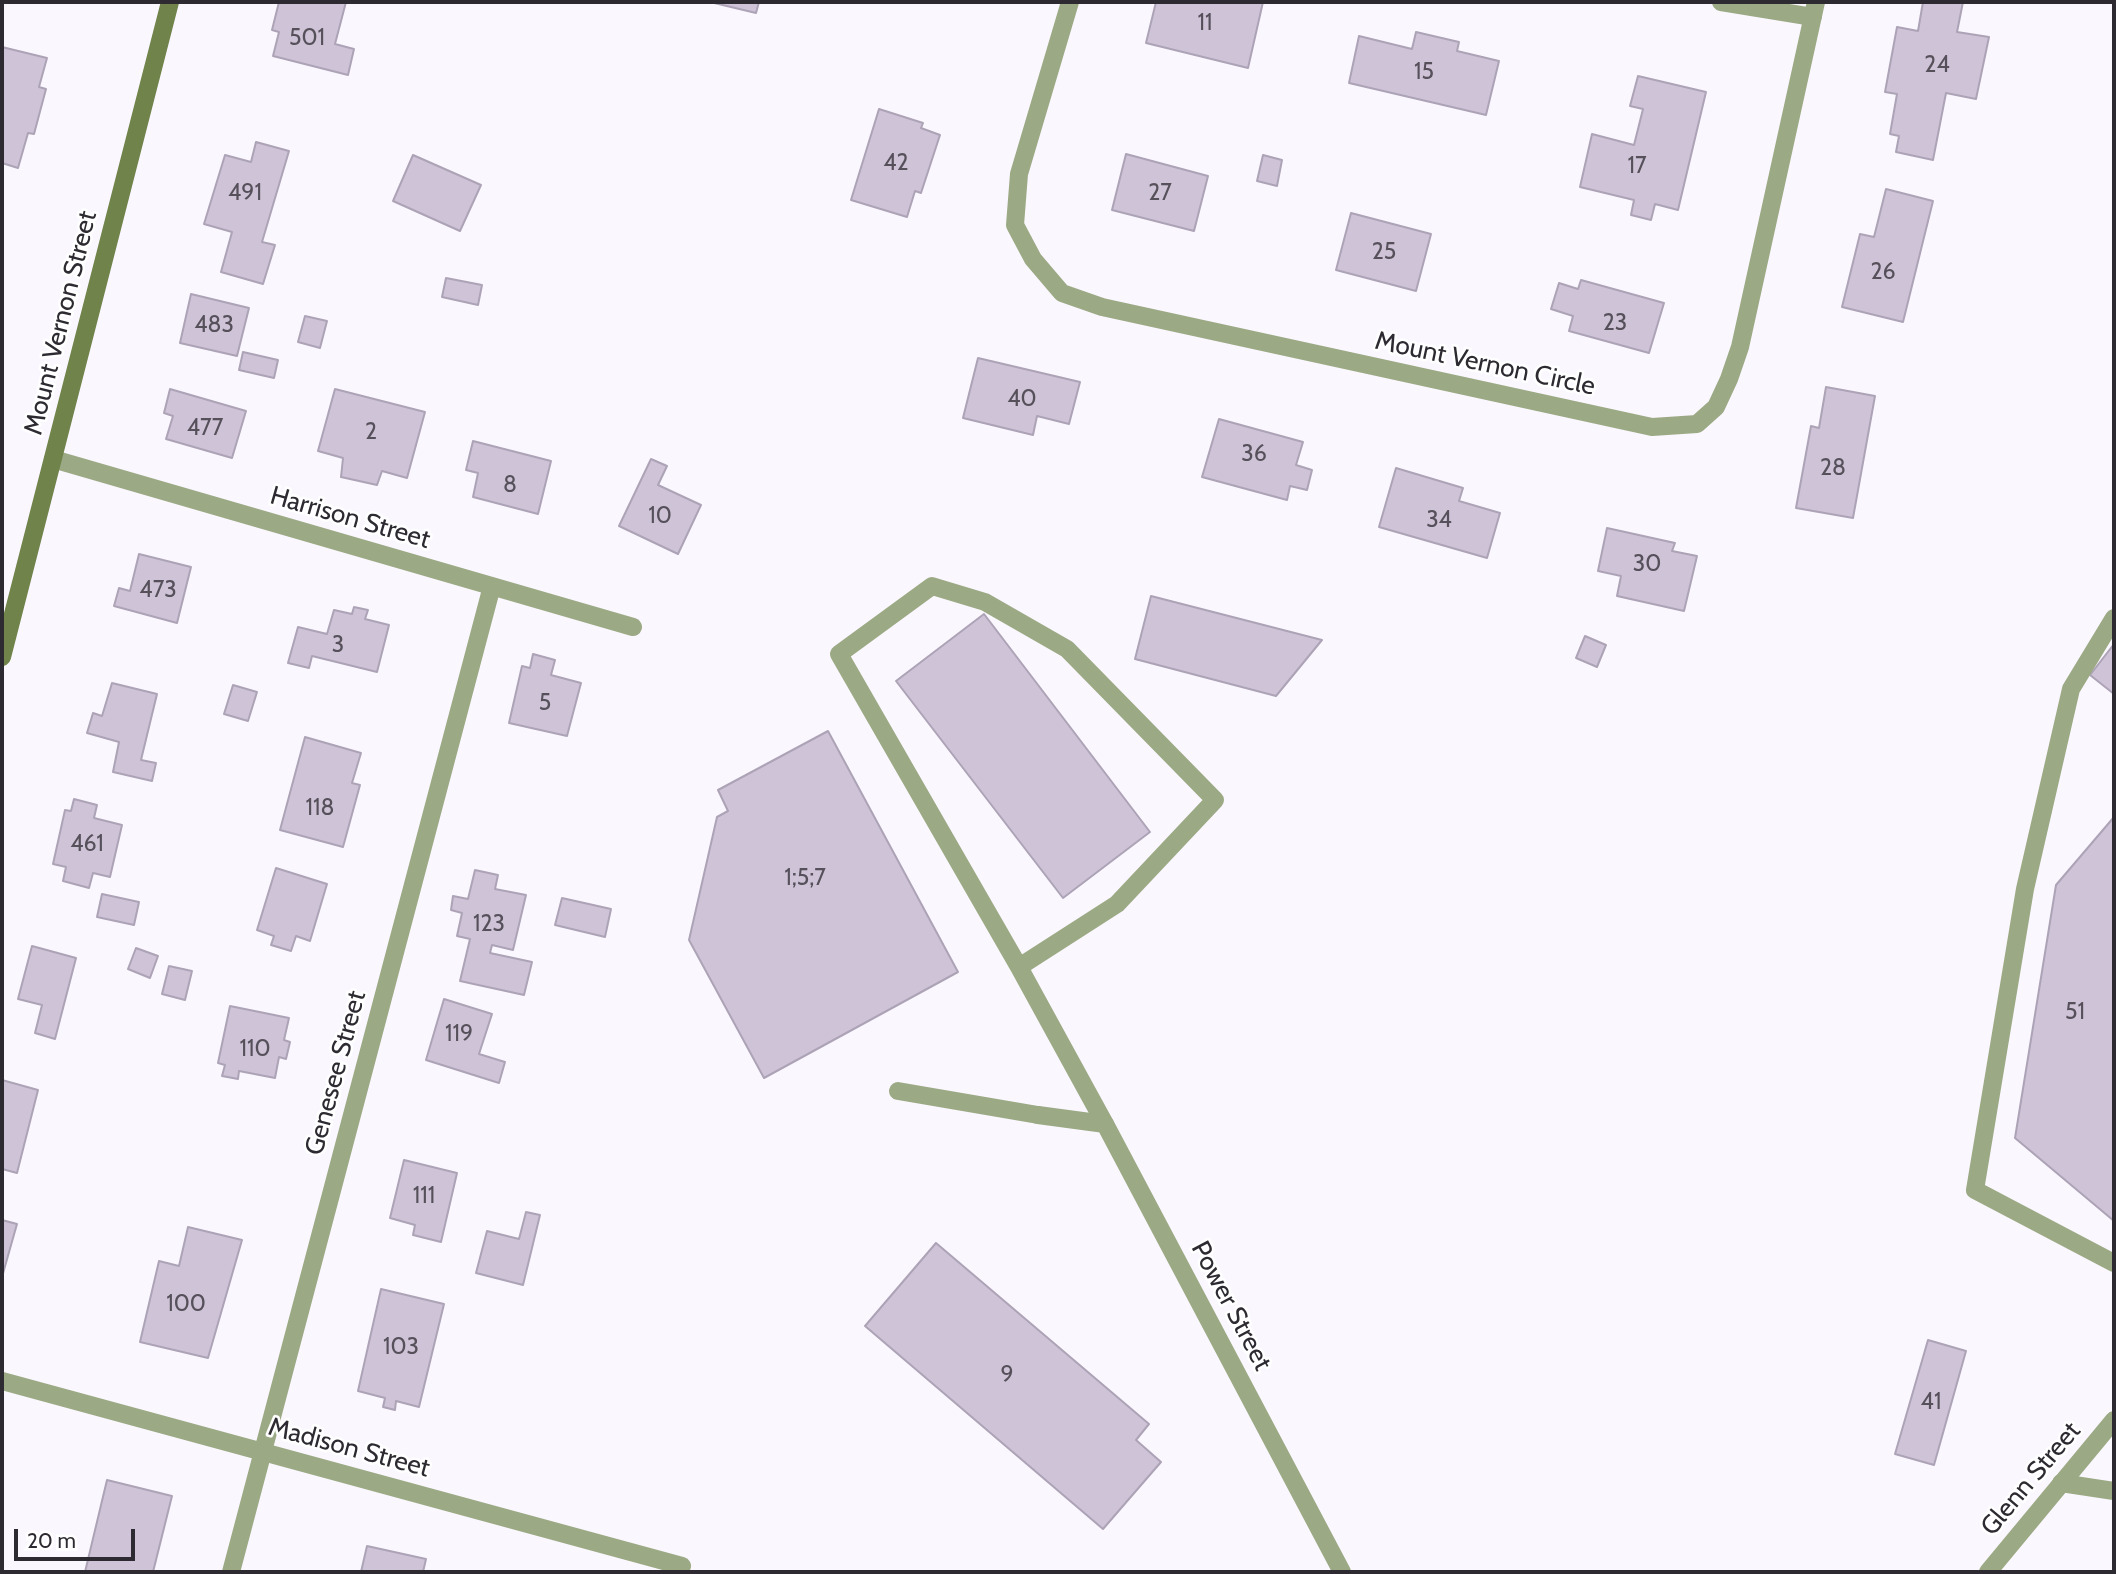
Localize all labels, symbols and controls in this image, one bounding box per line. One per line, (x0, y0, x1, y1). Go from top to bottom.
house number: 11 (1198, 9, 1212, 37)
house number: 501 (289, 24, 325, 52)
house number: 24 (1924, 51, 1950, 79)
house number: 15 (1414, 58, 1434, 86)
house number: 42 (883, 149, 909, 177)
house number: 17 (1627, 152, 1647, 180)
house number: 491 (228, 179, 262, 207)
house number: 27 (1148, 179, 1172, 207)
street label: Mount Vernon Street (18, 208, 104, 438)
house number: 25 (1372, 238, 1396, 266)
house number: 26 (1870, 258, 1896, 286)
house number: 23 (1603, 309, 1627, 337)
house number: 483 (194, 311, 234, 339)
street label: Mount Vernon Circle (1372, 325, 1598, 403)
house number: 40 (1007, 385, 1037, 413)
house number: 477 (187, 414, 223, 442)
house number: 2 (365, 418, 377, 446)
house number: 36 (1241, 440, 1267, 468)
house number: 28 (1820, 454, 1846, 482)
house number: 8 (503, 471, 517, 499)
street label: Harrison Street (266, 480, 434, 556)
house number: 10 (648, 502, 672, 530)
house number: 34 (1426, 506, 1452, 534)
house number: 30 (1633, 550, 1661, 578)
house number: 473 (139, 576, 177, 604)
house number: 3 (332, 631, 344, 659)
house number: 5 (539, 689, 551, 717)
house number: 118 (306, 794, 334, 822)
house number: 461 (70, 830, 104, 858)
house number: 1;5;7 (784, 864, 826, 892)
house number: 123 (473, 910, 505, 938)
street label: Genesee Street (299, 988, 373, 1158)
house number: 51 (2065, 998, 2085, 1026)
house number: 119 (445, 1020, 473, 1048)
house number: 110 (239, 1035, 271, 1063)
house number: 111 (413, 1182, 435, 1210)
street label: Power Street (1184, 1236, 1278, 1376)
house number: 100 (166, 1290, 206, 1318)
house number: 103 (383, 1333, 419, 1361)
house number: 9 (1000, 1361, 1014, 1389)
house number: 41 (1921, 1388, 1941, 1416)
street label: Madison Street (265, 1411, 433, 1485)
street label: Glenn Street (1975, 1416, 2087, 1542)
scale bar (18, 1514, 138, 1558)
text: 20 m (27, 1528, 76, 1553)

